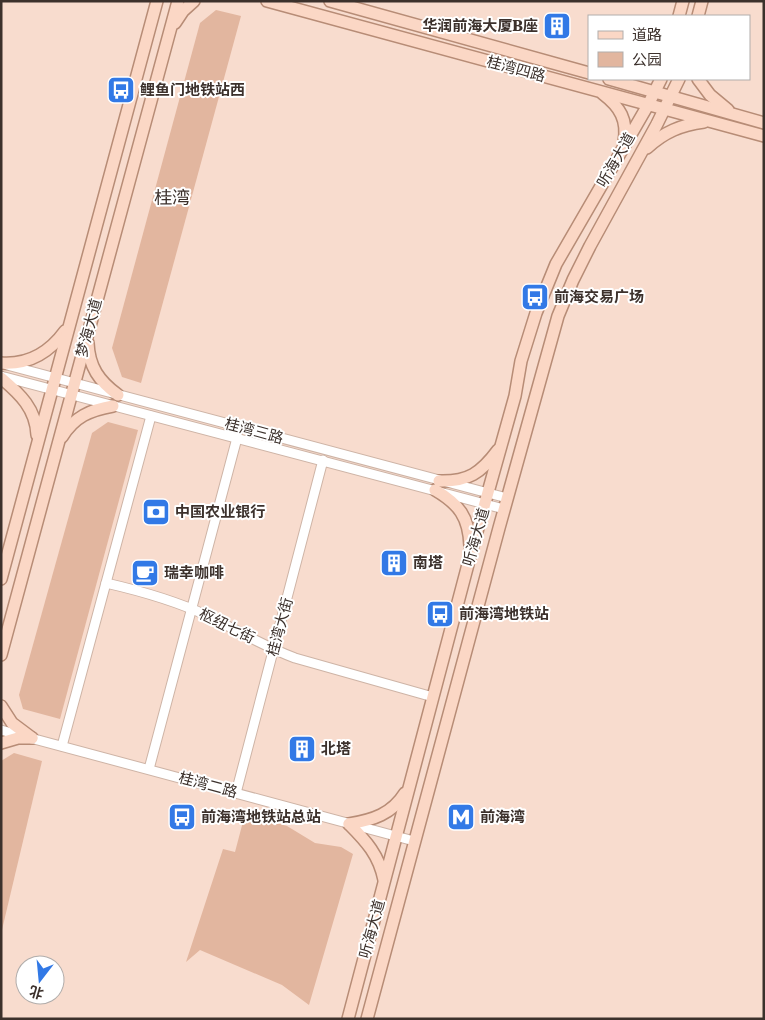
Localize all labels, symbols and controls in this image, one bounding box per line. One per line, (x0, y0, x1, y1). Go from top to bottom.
building icon: 华润前海大厦B座 (542, 11, 572, 41)
legend (588, 15, 750, 80)
place label: 华润前海大厦B座 (422, 17, 538, 35)
text: 道路 (632, 26, 662, 44)
text: 公园 (632, 51, 662, 69)
street label: 桂湾四路 (485, 53, 547, 85)
bus stop icon: 鲤鱼门地铁站西 (106, 75, 136, 105)
place label: 鲤鱼门地铁站西 (140, 81, 245, 99)
street label: 听海大道 (593, 130, 639, 190)
district label: 桂湾 (154, 187, 190, 208)
bus stop icon: 前海交易广场 (520, 282, 550, 312)
place label: 前海交易广场 (554, 288, 644, 306)
street label: 梦海大道 (73, 297, 105, 359)
street label: 桂湾三路 (223, 415, 285, 447)
bank icon: 中国农业银行 (141, 497, 171, 527)
place label: 中国农业银行 (175, 503, 265, 521)
street label: 听海大道 (459, 506, 493, 568)
building icon: 南塔 (379, 548, 409, 578)
place label: 南塔 (413, 554, 443, 572)
cafe icon: 瑞幸咖啡 (130, 558, 160, 588)
place label: 瑞幸咖啡 (164, 564, 224, 582)
street label: 桂湾大街 (264, 596, 296, 658)
bus stop icon: 前海湾地铁站 (425, 599, 455, 629)
street label: 枢纽七街 (196, 605, 258, 647)
place label: 前海湾地铁站 (459, 605, 549, 623)
building icon: 北塔 (287, 734, 317, 764)
place label: 北塔 (321, 740, 351, 758)
street label: 桂湾二路 (177, 769, 239, 801)
bus stop icon: 前海湾地铁站总站 (167, 802, 197, 832)
metro station icon: 前海湾 (446, 802, 476, 832)
place label: 前海湾地铁站总站 (201, 808, 321, 826)
place label: 前海湾 (480, 808, 525, 826)
street label: 听海大道 (356, 898, 388, 960)
north arrow (15, 955, 65, 1005)
text: 北 (27, 983, 45, 1002)

